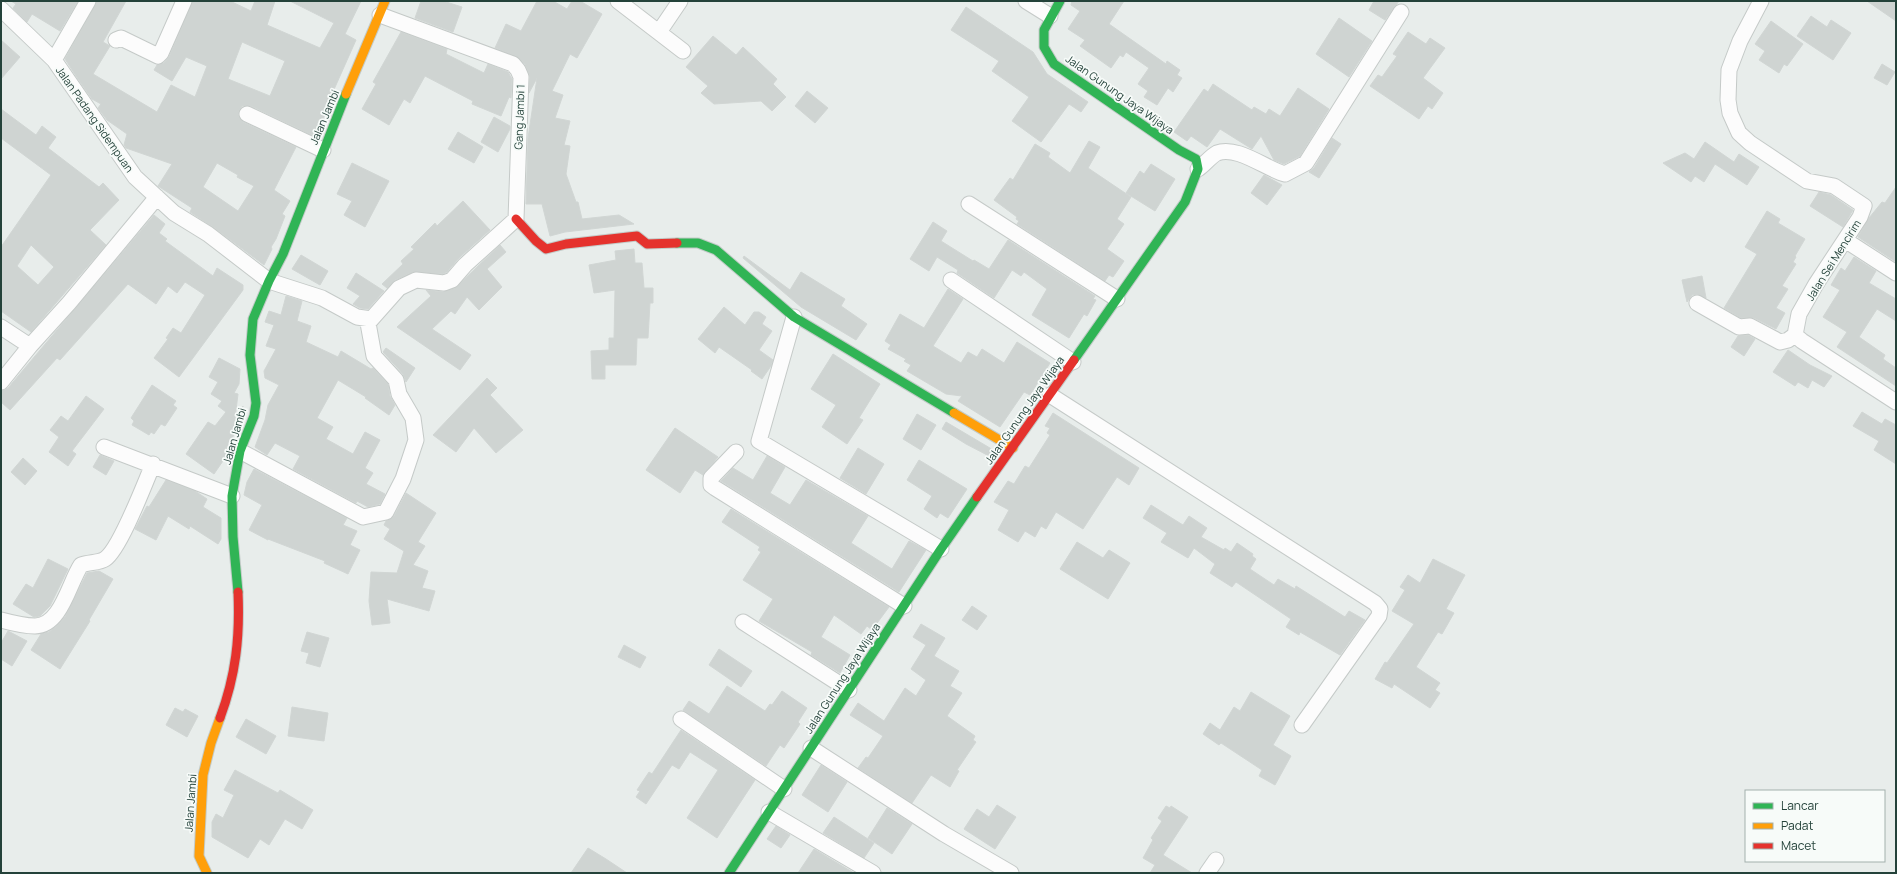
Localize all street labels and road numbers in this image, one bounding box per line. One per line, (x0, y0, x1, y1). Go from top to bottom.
street label: Jalan Gunung Jaya Wijaya (1063, 51, 1177, 137)
street label: Jalan Padang Sidempuan (53, 63, 137, 175)
street label: Gang Jambi 1 (510, 84, 528, 150)
street label: Jalan Jambi (306, 87, 342, 147)
street label: Jalan Sei Mencirim (1802, 217, 1864, 303)
street label: Jalan Gunung Jaya Wijaya (981, 353, 1067, 467)
street label: Jalan Jambi (219, 406, 249, 466)
street label: Jalan Gunung Jaya Wijaya (801, 620, 883, 736)
street label: Jalan Jambi (180, 773, 200, 833)

